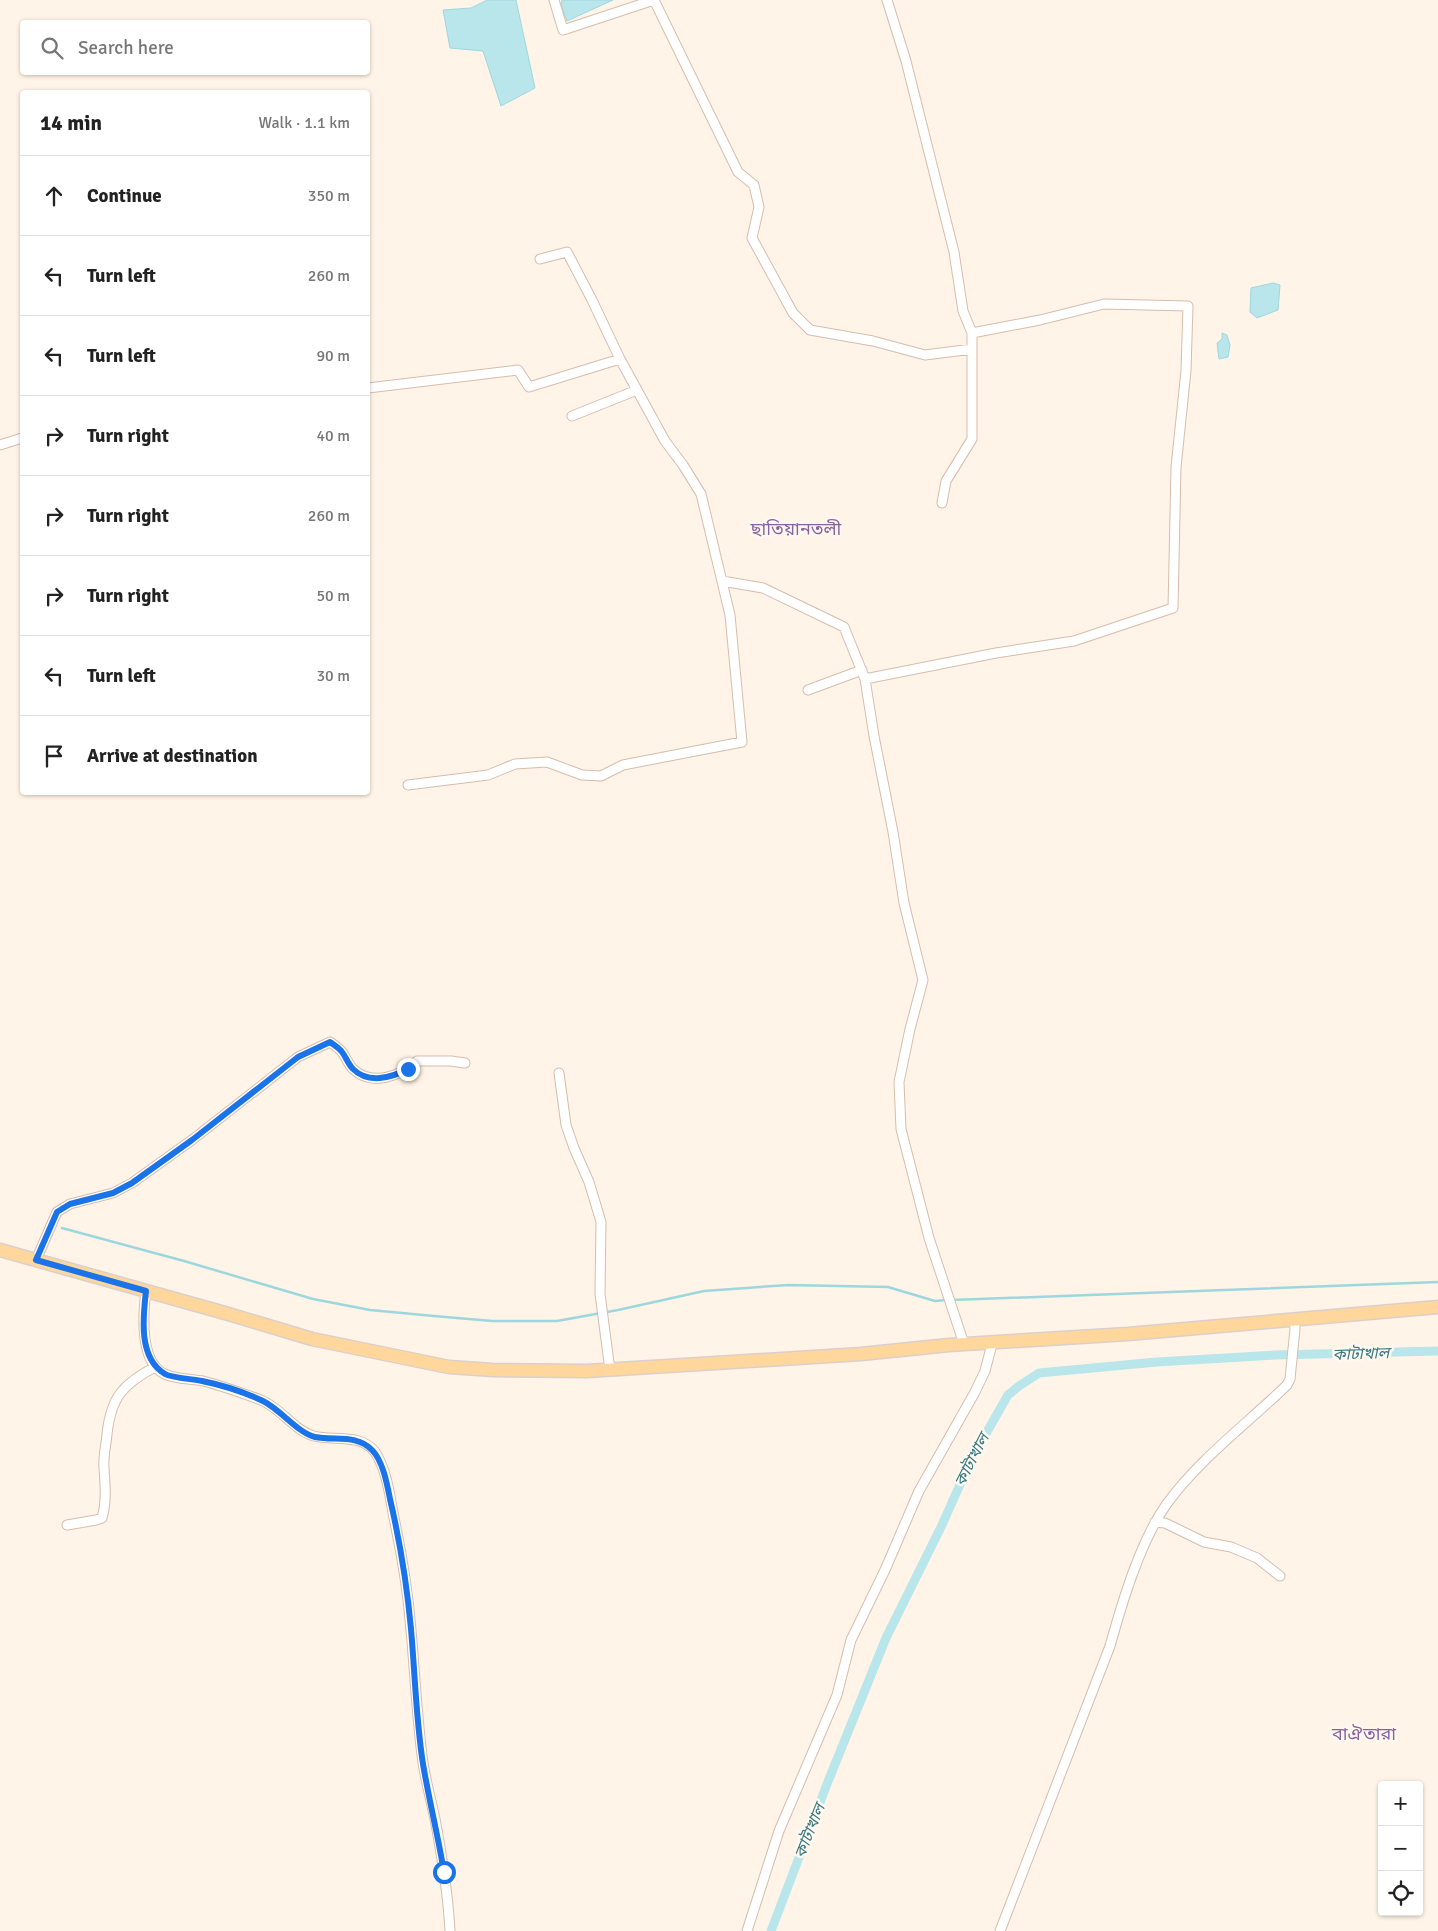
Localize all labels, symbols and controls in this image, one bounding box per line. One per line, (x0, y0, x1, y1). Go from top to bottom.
search box (20, 20, 370, 75)
icon: search (38, 34, 66, 62)
text: Search here (78, 36, 174, 60)
text: 14 min (40, 110, 102, 136)
text: Walk · 1.1 km (258, 113, 350, 133)
icon: ahead (40, 182, 68, 210)
text: Continue (87, 184, 162, 208)
text: 350 m (308, 186, 350, 206)
icon: left (40, 262, 68, 290)
text: Turn left (87, 264, 156, 288)
text: 260 m (308, 266, 350, 286)
icon: left (40, 342, 68, 370)
text: Turn left (87, 344, 156, 368)
text: 90 m (316, 346, 350, 366)
icon: right (40, 422, 68, 450)
text: Turn right (87, 424, 169, 448)
text: 40 m (316, 426, 350, 446)
icon: right (40, 502, 68, 530)
text: Turn right (87, 504, 169, 528)
text: 260 m (308, 506, 350, 526)
district label: ছাতিয়ানতলী (750, 518, 842, 540)
icon: right (40, 582, 68, 610)
text: Turn right (87, 584, 169, 608)
text: 50 m (316, 586, 350, 606)
icon: left (40, 662, 68, 690)
text: Turn left (87, 664, 156, 688)
text: 30 m (316, 666, 350, 686)
icon: arrive (40, 742, 68, 770)
text: Arrive at destination (87, 744, 258, 768)
route end (397, 1058, 420, 1081)
water label: কাটাখাল (1332, 1343, 1393, 1365)
water label: কাটাখাল (950, 1427, 995, 1490)
district label: বাঐতারা (1331, 1723, 1396, 1745)
map controls (1378, 1781, 1423, 1916)
button: + (1378, 1781, 1423, 1826)
water label: কাটাখাল (790, 1798, 831, 1861)
button: − (1378, 1826, 1423, 1871)
route start (433, 1861, 456, 1884)
button: locate (1378, 1871, 1423, 1916)

